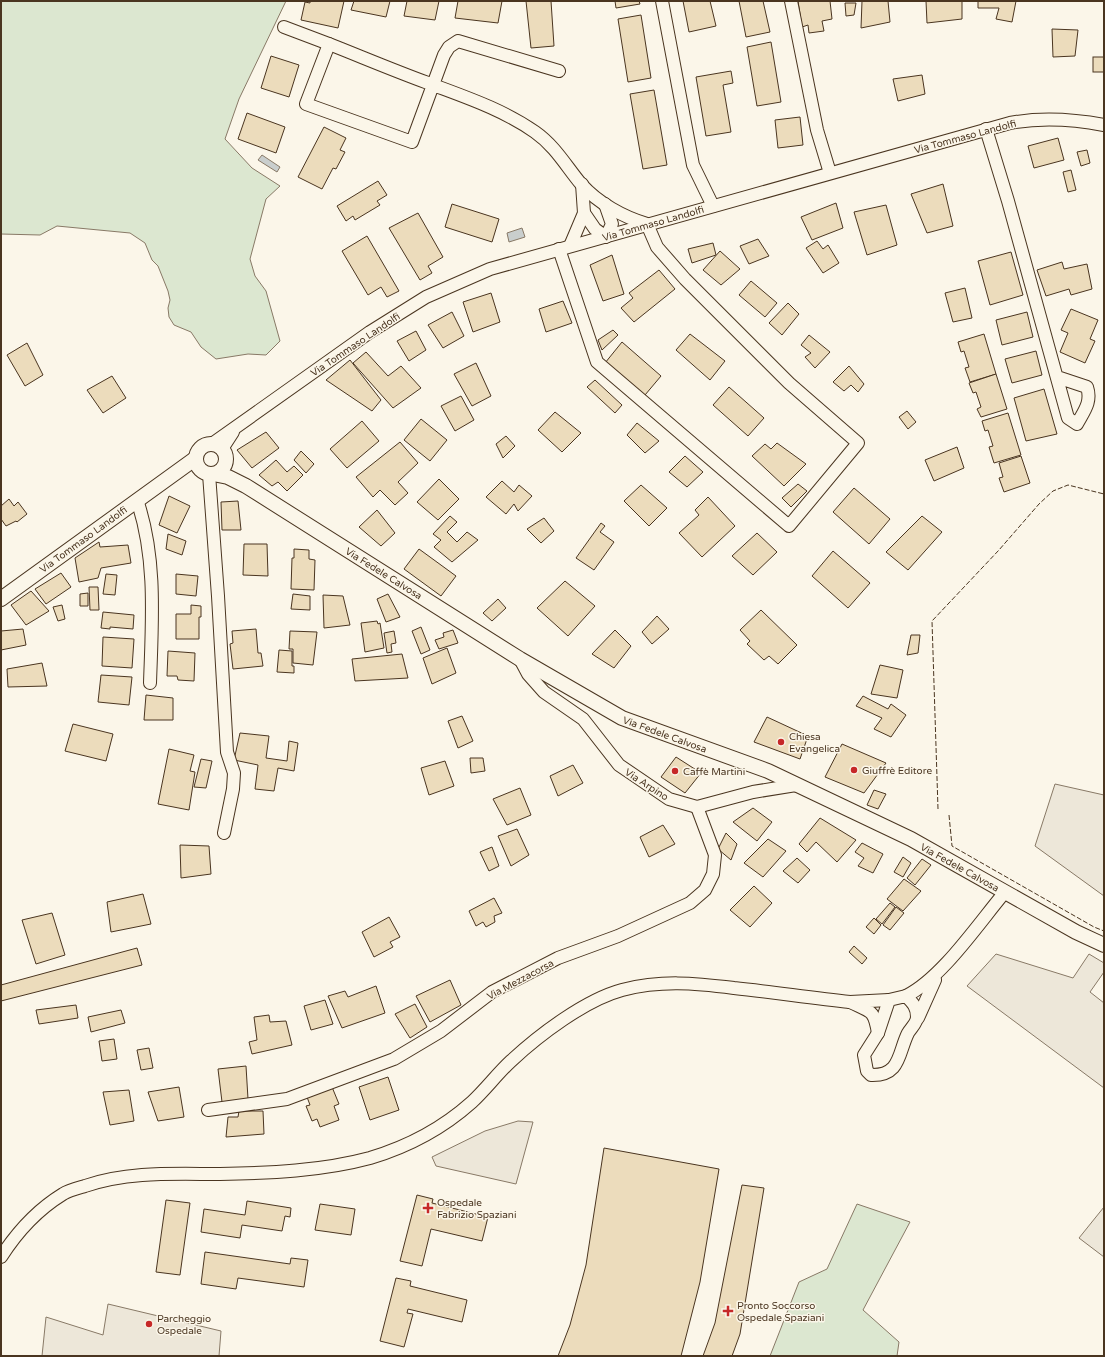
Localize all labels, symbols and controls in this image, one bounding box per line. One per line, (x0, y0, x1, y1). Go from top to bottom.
street label: Via Tommaso Landolfi (913, 118, 1018, 156)
street label: Via Tommaso Landolfi (601, 204, 706, 244)
street label: Via Tommaso Landolfi (309, 310, 403, 379)
street label: Via Tommaso Landolfi (37, 504, 130, 576)
street label: Via Fedele Calvosa (343, 545, 424, 602)
street label: Via Fedele Calvosa (621, 714, 708, 756)
place label: Chiesa Evangelica (789, 731, 840, 755)
marker: Chiesa Evangelica (776, 737, 786, 747)
marker: Giuffrè Editore (849, 765, 859, 775)
place label: Giuffrè Editore (862, 765, 932, 777)
street label: Via Arpino (622, 766, 671, 803)
marker: Caffè Martini (670, 766, 680, 776)
place label: Caffè Martini (683, 766, 745, 778)
street label: Via Fedele Calvosa (918, 841, 1001, 895)
street label: Via Mezzacorsa (485, 957, 556, 1003)
place label: Ospedale Fabrizio Spaziani (437, 1197, 516, 1221)
marker: Ospedale Fabrizio Spaziani (422, 1202, 434, 1214)
place label: Pronto Soccorso Ospedale Spaziani (737, 1300, 824, 1324)
marker: Pronto Soccorso Ospedale Spaziani (722, 1305, 734, 1317)
place label: Parcheggio Ospedale (157, 1313, 211, 1337)
marker: Parcheggio Ospedale (144, 1319, 154, 1329)

